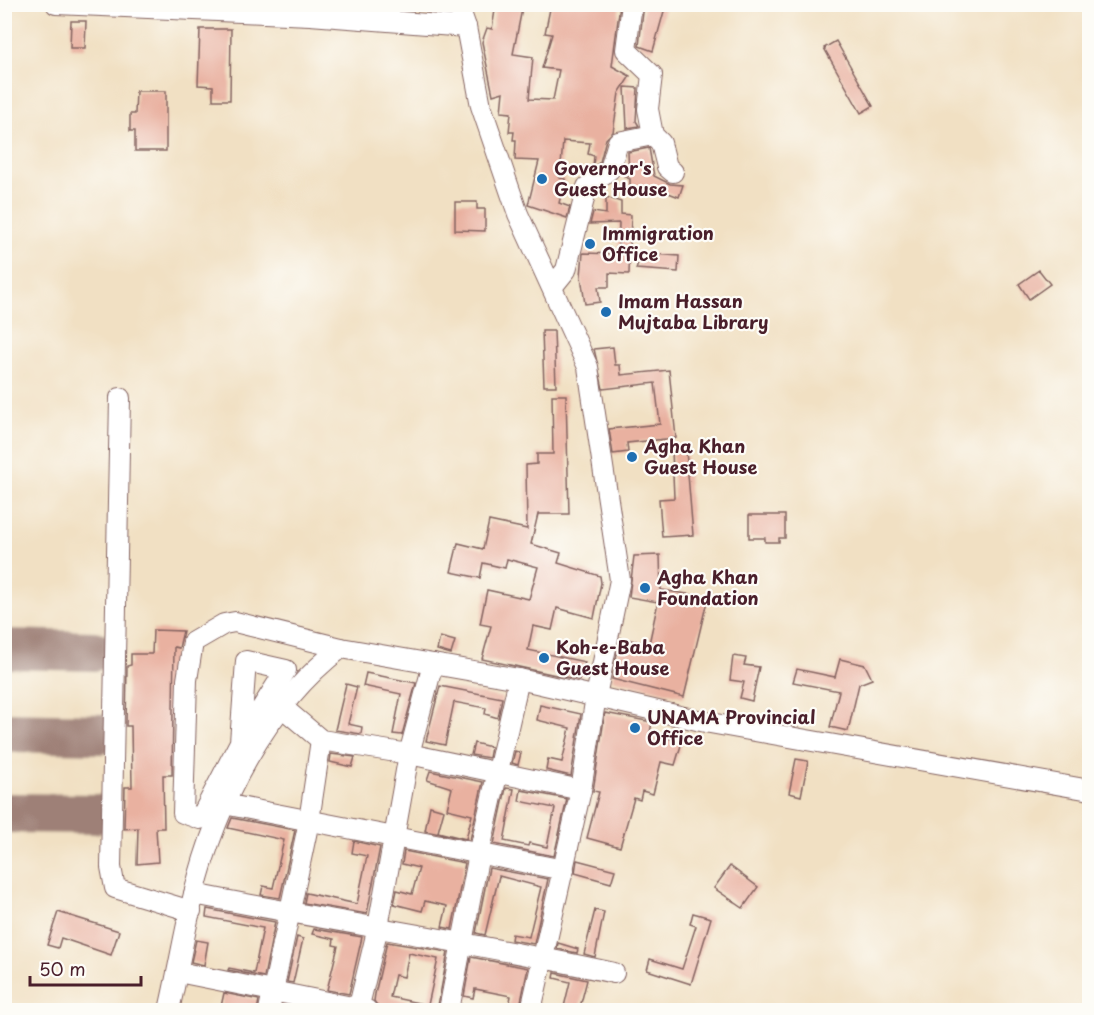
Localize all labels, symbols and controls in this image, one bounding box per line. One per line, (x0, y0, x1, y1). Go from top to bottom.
place label: Governor's Guest House (554, 154, 667, 202)
marker: Governor's Guest House (535, 172, 549, 186)
place label: Immigration Office (602, 219, 714, 267)
marker: Immigration Office (583, 237, 597, 251)
place label: Imam Hassan Mujtaba Library (618, 287, 769, 335)
marker: Imam Hassan Mujtaba Library (599, 305, 613, 319)
place label: Agha Khan Guest House (643, 432, 757, 480)
marker: Agha Khan Guest House (625, 450, 639, 464)
place label: Agha Khan Foundation (656, 563, 759, 611)
marker: Agha Khan Foundation (638, 581, 652, 595)
place label: Koh-e-Baba Guest House (556, 633, 669, 681)
marker: Koh-e-Baba Guest House (537, 651, 551, 665)
place label: UNAMA Provincial Office (647, 703, 815, 751)
marker: UNAMA Provincial Office (628, 721, 642, 735)
scale bar (30, 949, 141, 987)
text: 50 m (39, 955, 86, 982)

